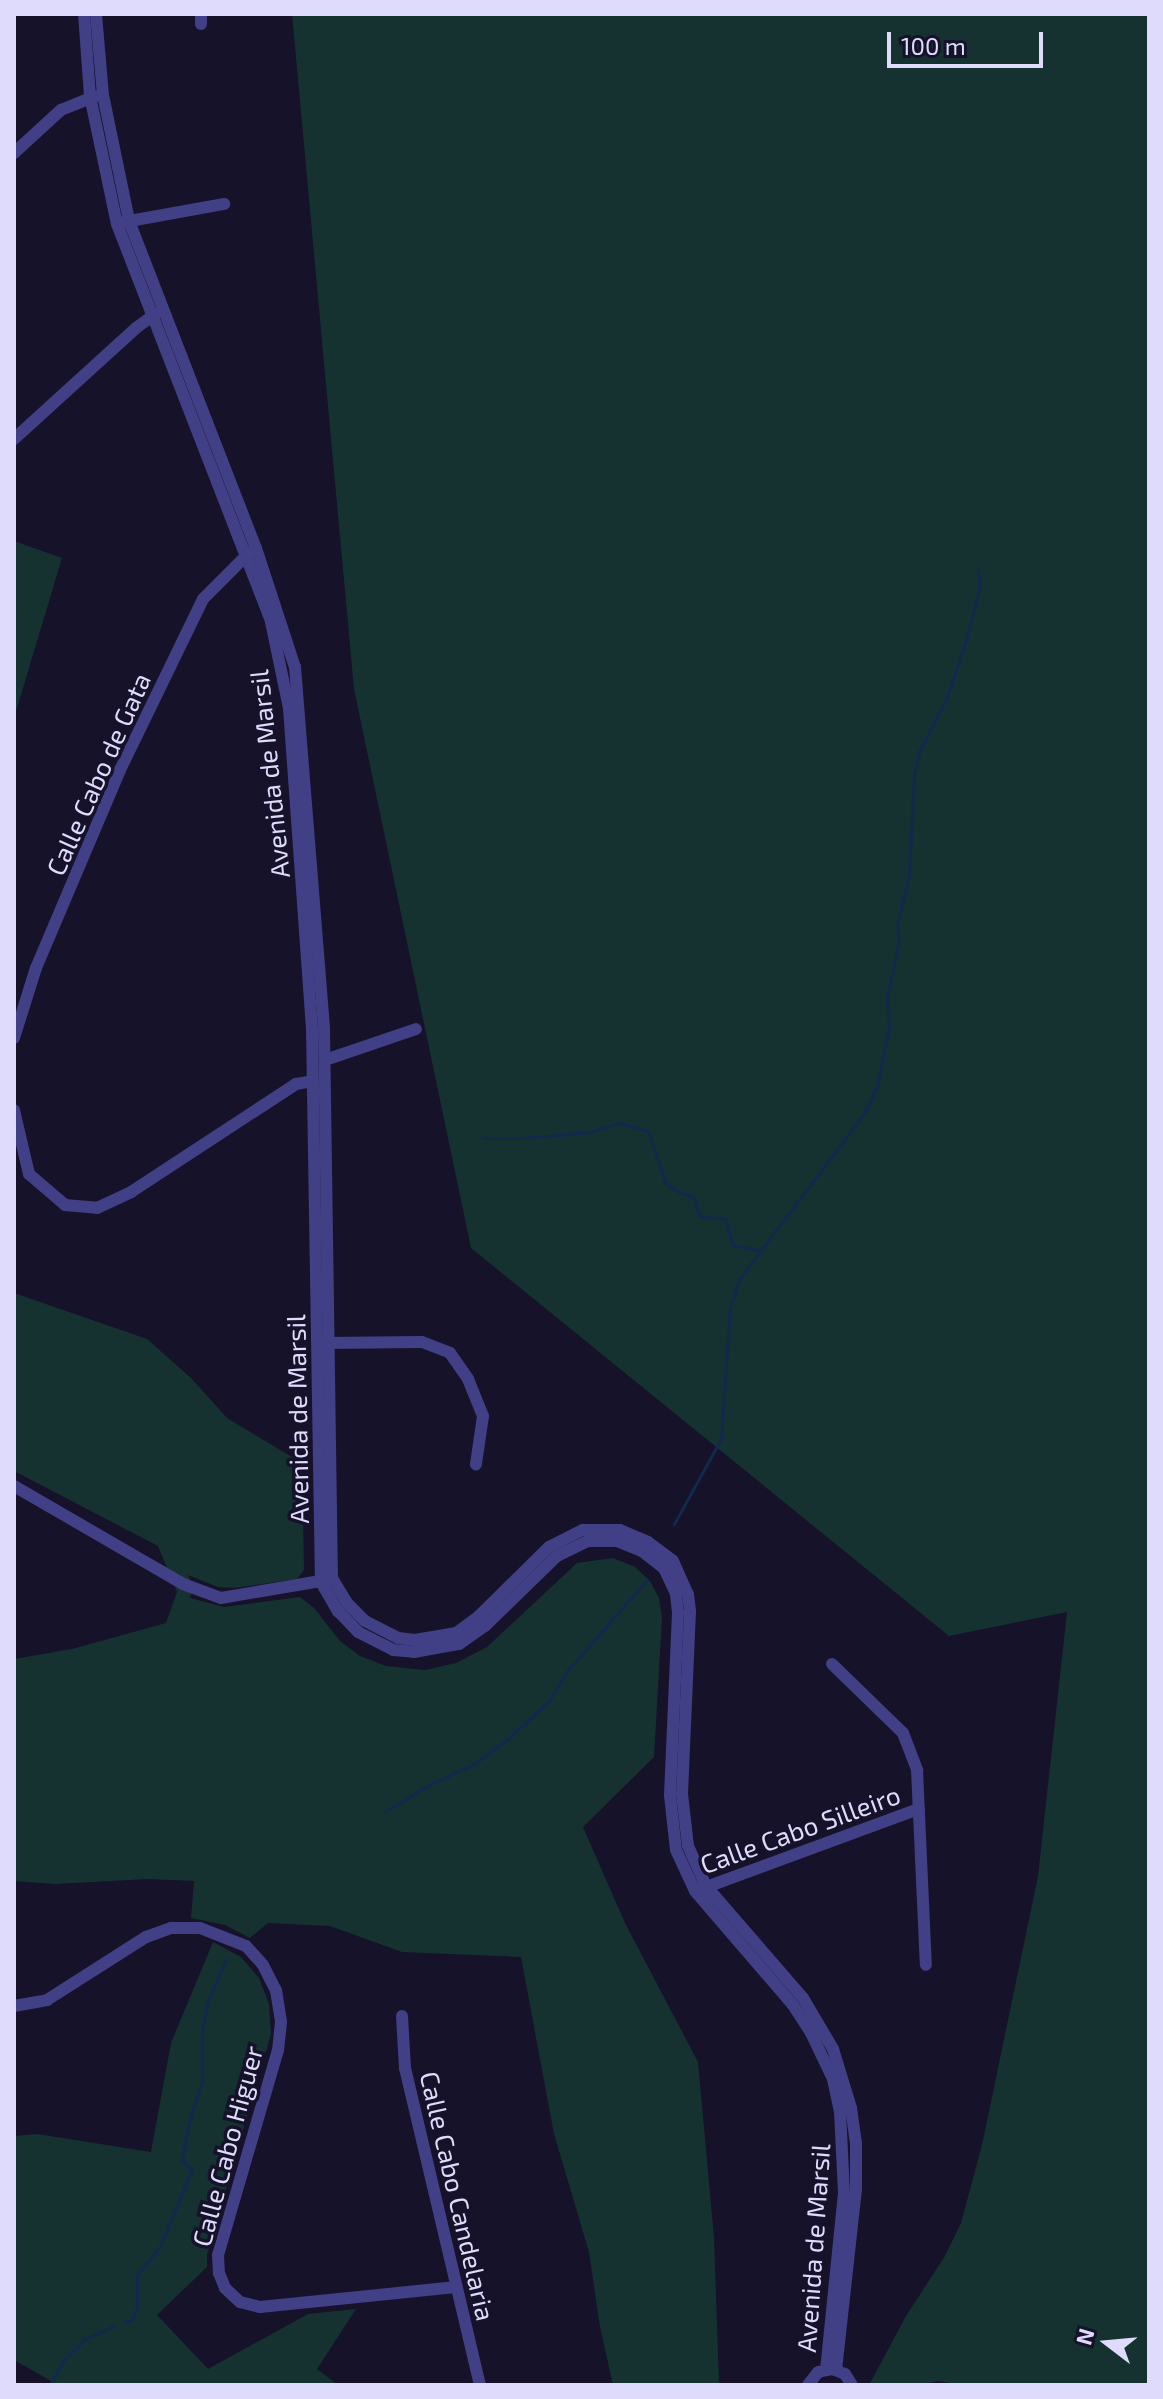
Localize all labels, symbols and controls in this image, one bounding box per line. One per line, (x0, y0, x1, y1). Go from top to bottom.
scale bar (891, 16, 1047, 66)
text: 100 m (901, 31, 966, 60)
street label: Calle Cabo de Gata (39, 668, 157, 880)
street label: Avenida de Marsil (243, 668, 295, 880)
street label: Avenida de Marsil (280, 1314, 314, 1524)
street label: Calle Cabo Silleiro (696, 1778, 904, 1880)
street label: Calle Cabo Higuer (185, 2042, 269, 2250)
street label: Calle Cabo Candelaria (414, 2068, 502, 2324)
street label: Avenida de Marsil (790, 2143, 836, 2353)
north arrow (1067, 2303, 1147, 2383)
text: N (1069, 2325, 1099, 2348)

